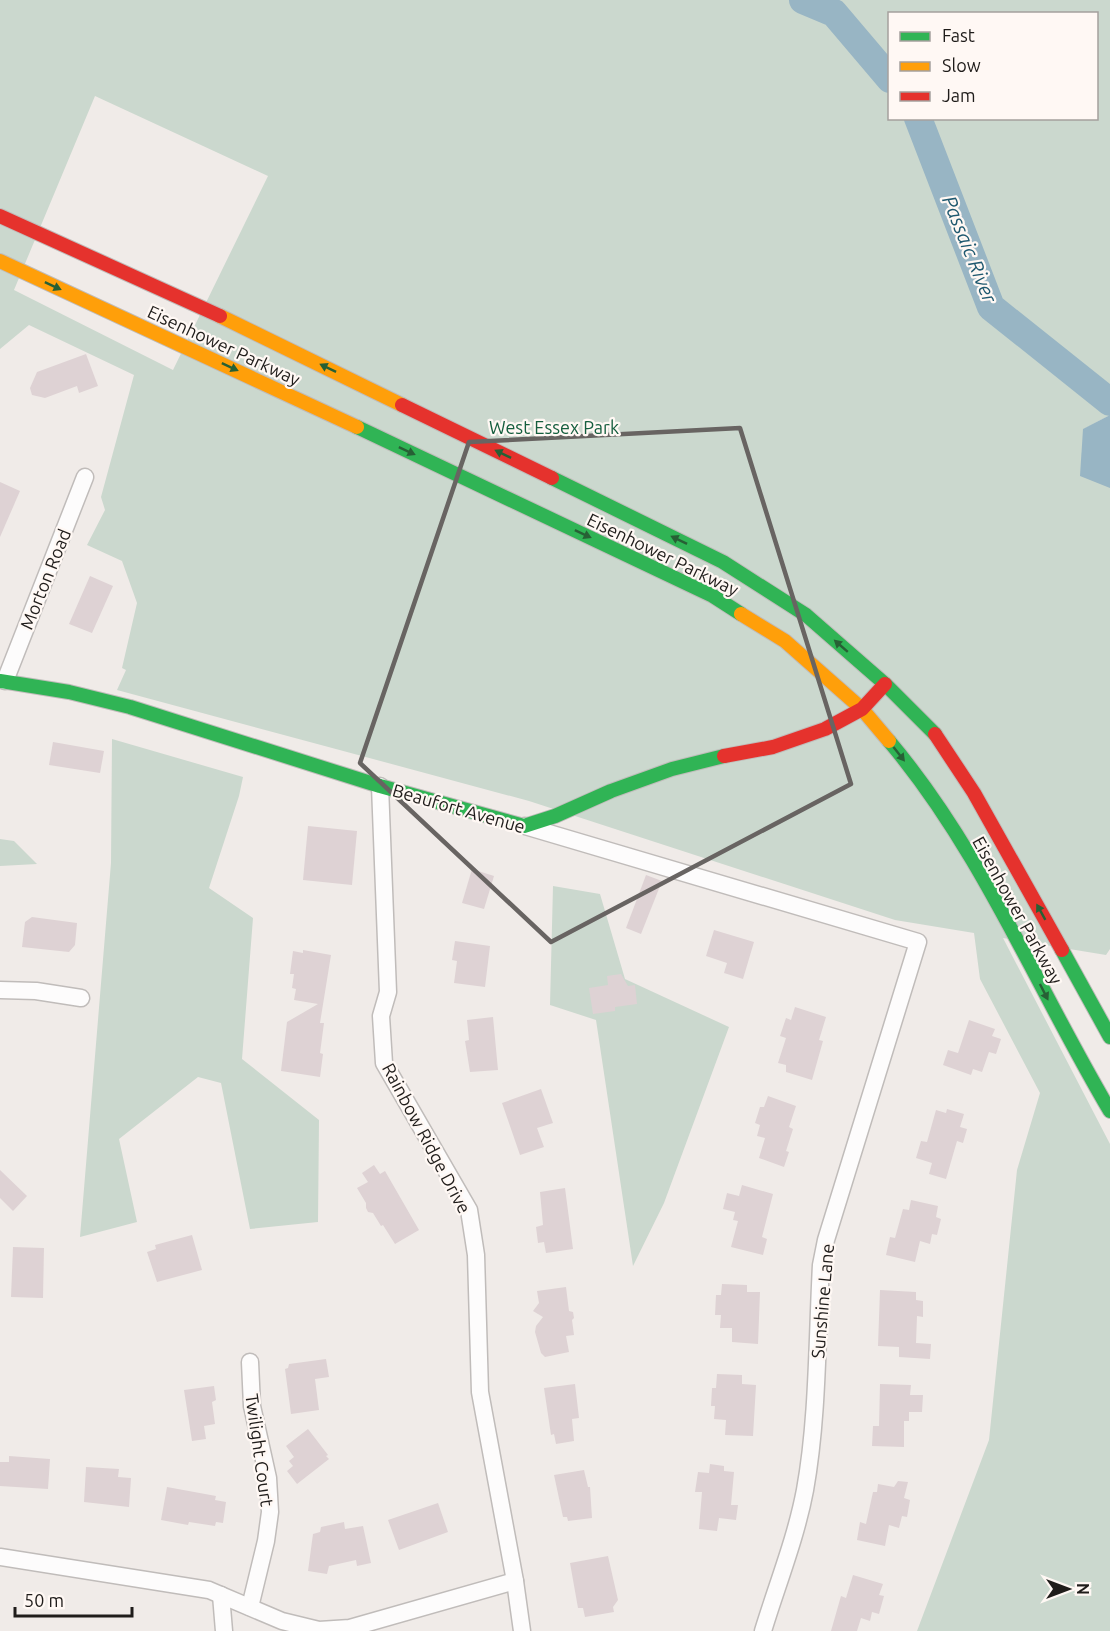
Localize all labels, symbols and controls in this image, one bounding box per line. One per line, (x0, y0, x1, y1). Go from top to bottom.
legend (888, 12, 1098, 120)
text: Fast (942, 25, 975, 45)
text: Slow (942, 55, 981, 75)
text: Jam (942, 85, 976, 105)
water label: Passaic River (938, 192, 1002, 307)
one-way arrow (45, 281, 63, 291)
street label: Eisenhower Parkway (145, 301, 304, 389)
one-way arrow (222, 363, 239, 372)
one-way arrow (320, 364, 337, 373)
park label: West Essex Park (489, 417, 619, 437)
one-way arrow (398, 446, 415, 455)
one-way arrow (495, 450, 512, 459)
street label: Eisenhower Parkway (584, 509, 742, 599)
street label: Morton Road (16, 526, 74, 632)
one-way arrow (574, 530, 591, 539)
one-way arrow (670, 535, 687, 545)
one-way arrow (834, 640, 849, 653)
one-way arrow (893, 746, 906, 762)
street label: Beaufort Avenue (390, 780, 528, 836)
street label: Eisenhower Parkway (969, 833, 1067, 988)
one-way arrow (1036, 903, 1046, 920)
one-way arrow (1039, 983, 1049, 1001)
street label: Rainbow Ridge Drive (379, 1059, 475, 1217)
street label: Sunshine Lane (807, 1243, 837, 1359)
street label: Twilight Court (242, 1392, 278, 1508)
north arrow (1038, 1559, 1098, 1619)
scale bar (15, 1580, 132, 1618)
text: N (1074, 1583, 1092, 1595)
text: 50 m (24, 1590, 64, 1610)

